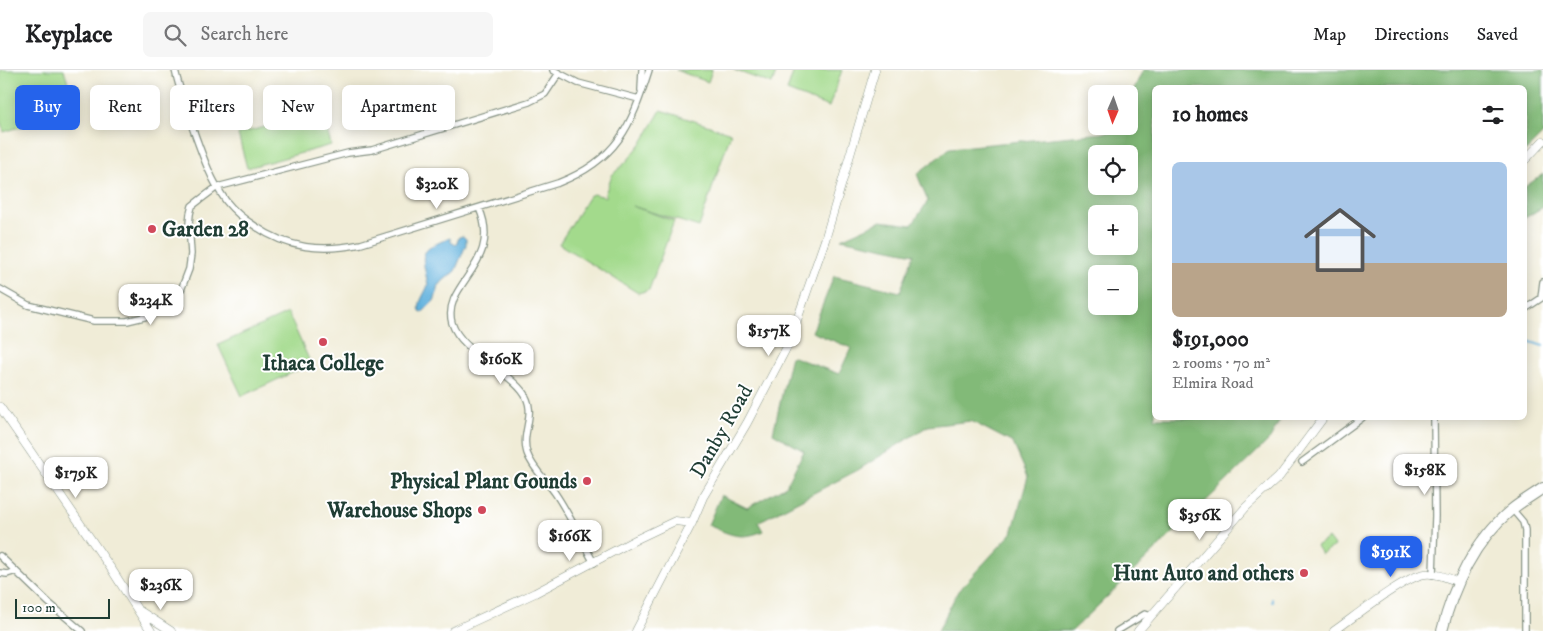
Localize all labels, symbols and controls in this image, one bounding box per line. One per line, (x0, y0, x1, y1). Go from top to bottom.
search box (143, 12, 493, 57)
text: Keyplace (25, 20, 113, 50)
icon: search (161, 21, 189, 49)
text: Search here (201, 23, 288, 46)
text: Map (1313, 24, 1346, 46)
text: Directions (1374, 24, 1449, 46)
text: Saved (1477, 24, 1518, 46)
chip: Buy (15, 85, 80, 130)
chip: Rent (90, 85, 160, 130)
chip: Filters (170, 85, 253, 130)
chip: New (263, 85, 332, 130)
chip: Apartment (342, 85, 455, 130)
north arrow (1088, 85, 1138, 135)
map controls (1088, 85, 1138, 315)
icon: filters (1479, 101, 1507, 129)
text: 10 homes (1172, 102, 1248, 128)
button: locate (1088, 145, 1138, 195)
pin: $320K (402, 168, 472, 210)
text: $320K (416, 174, 458, 194)
icon: home (1295, 195, 1385, 285)
button: + (1088, 205, 1138, 255)
place label: Garden 28 (162, 217, 249, 243)
marker: Garden 28 (146, 223, 158, 235)
button: − (1088, 265, 1138, 315)
pin: $234K (116, 284, 186, 326)
text: $234K (129, 290, 173, 310)
pin: $157K (734, 314, 804, 357)
text: $157K (748, 321, 790, 341)
text: $191,000 (1172, 327, 1249, 353)
marker: Ithaca College (317, 336, 329, 348)
pin: $160K (466, 342, 536, 385)
text: $160K (480, 349, 522, 369)
place label: Ithaca College (262, 351, 384, 377)
text: 2 rooms · 70 m² (1172, 353, 1270, 373)
text: Elmira Road (1172, 373, 1254, 393)
street label: Danby Road (685, 380, 759, 483)
pin: $158K (1390, 454, 1460, 496)
pin: $179K (41, 456, 111, 499)
text: $158K (1404, 460, 1446, 480)
text: $179K (55, 463, 97, 483)
place label: Physical Plant Gounds (390, 469, 577, 495)
marker: Physical Plant Gounds (581, 475, 593, 487)
place label: Warehouse Shops (326, 498, 472, 524)
pin: $356K (1165, 498, 1235, 541)
marker: Warehouse Shops (476, 504, 488, 516)
text: $356K (1179, 505, 1221, 525)
pin: $166K (535, 520, 605, 562)
text: $166K (549, 526, 591, 546)
pin: $191K (1356, 536, 1426, 578)
text: $191K (1371, 542, 1411, 562)
place label: Hunt Auto and others (1113, 561, 1294, 587)
marker: Hunt Auto and others (1298, 567, 1310, 579)
pin: $236K (126, 568, 196, 611)
text: $236K (140, 575, 182, 595)
scale bar (15, 596, 110, 619)
text: 100 m (22, 599, 56, 617)

